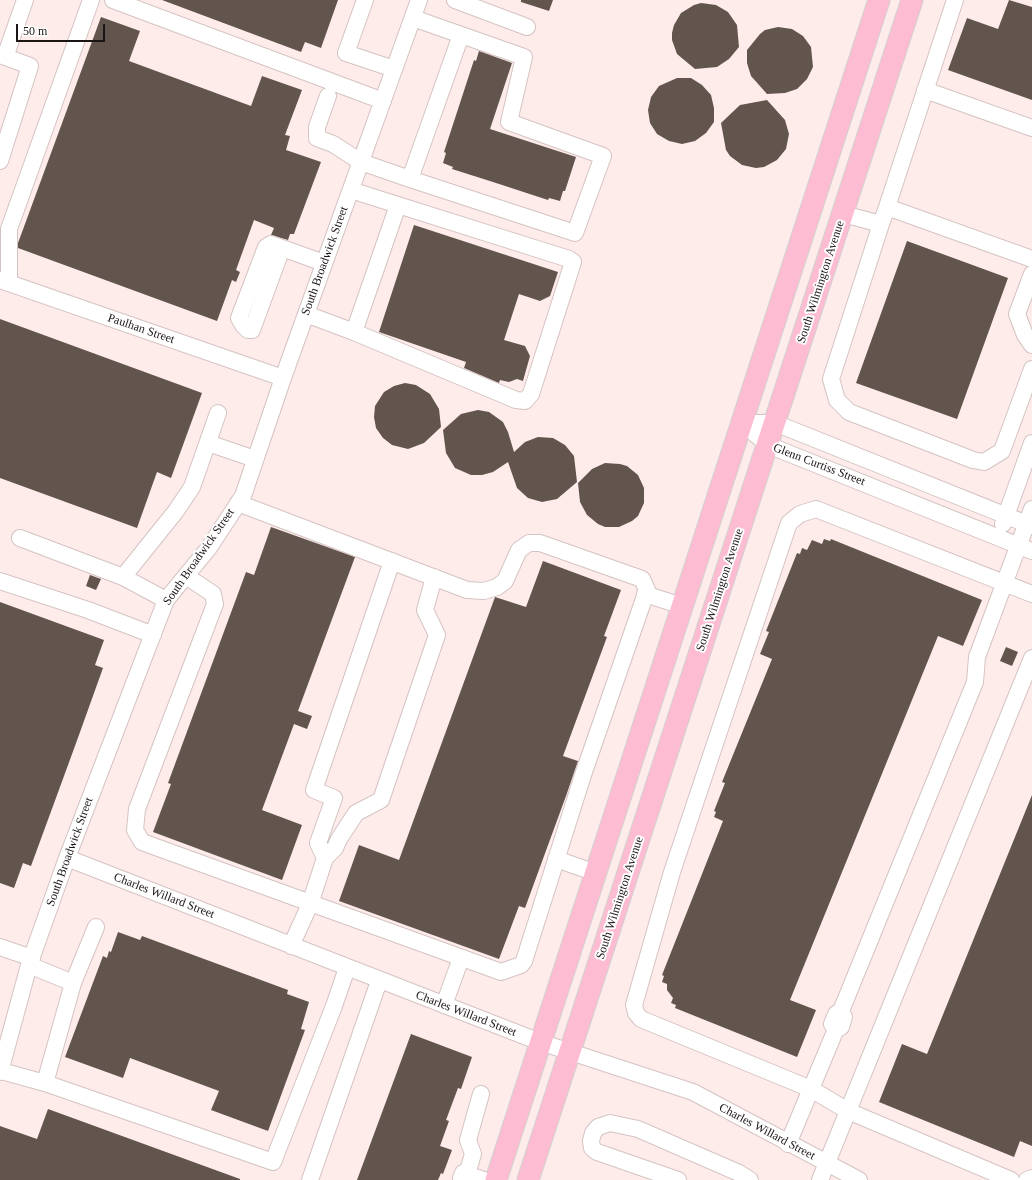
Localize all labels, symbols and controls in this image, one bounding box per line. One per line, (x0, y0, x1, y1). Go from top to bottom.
scale bar (18, 16, 107, 42)
text: 50 m (23, 24, 47, 38)
street label: South Broadwick Street (299, 205, 351, 317)
street label: South Wilmington Avenue (794, 219, 848, 345)
street label: Paulhan Street (106, 311, 176, 347)
street label: Glenn Curtiss Street (771, 441, 867, 489)
street label: South Broadwick Street (160, 506, 238, 608)
street label: South Wilmington Avenue (693, 527, 747, 653)
street label: South Broadwick Street (44, 796, 96, 908)
street label: South Wilmington Avenue (593, 835, 647, 961)
street label: Charles Willard Street (112, 870, 216, 922)
street label: Charles Willard Street (414, 988, 518, 1040)
street label: Charles Willard Street (716, 1101, 818, 1163)

